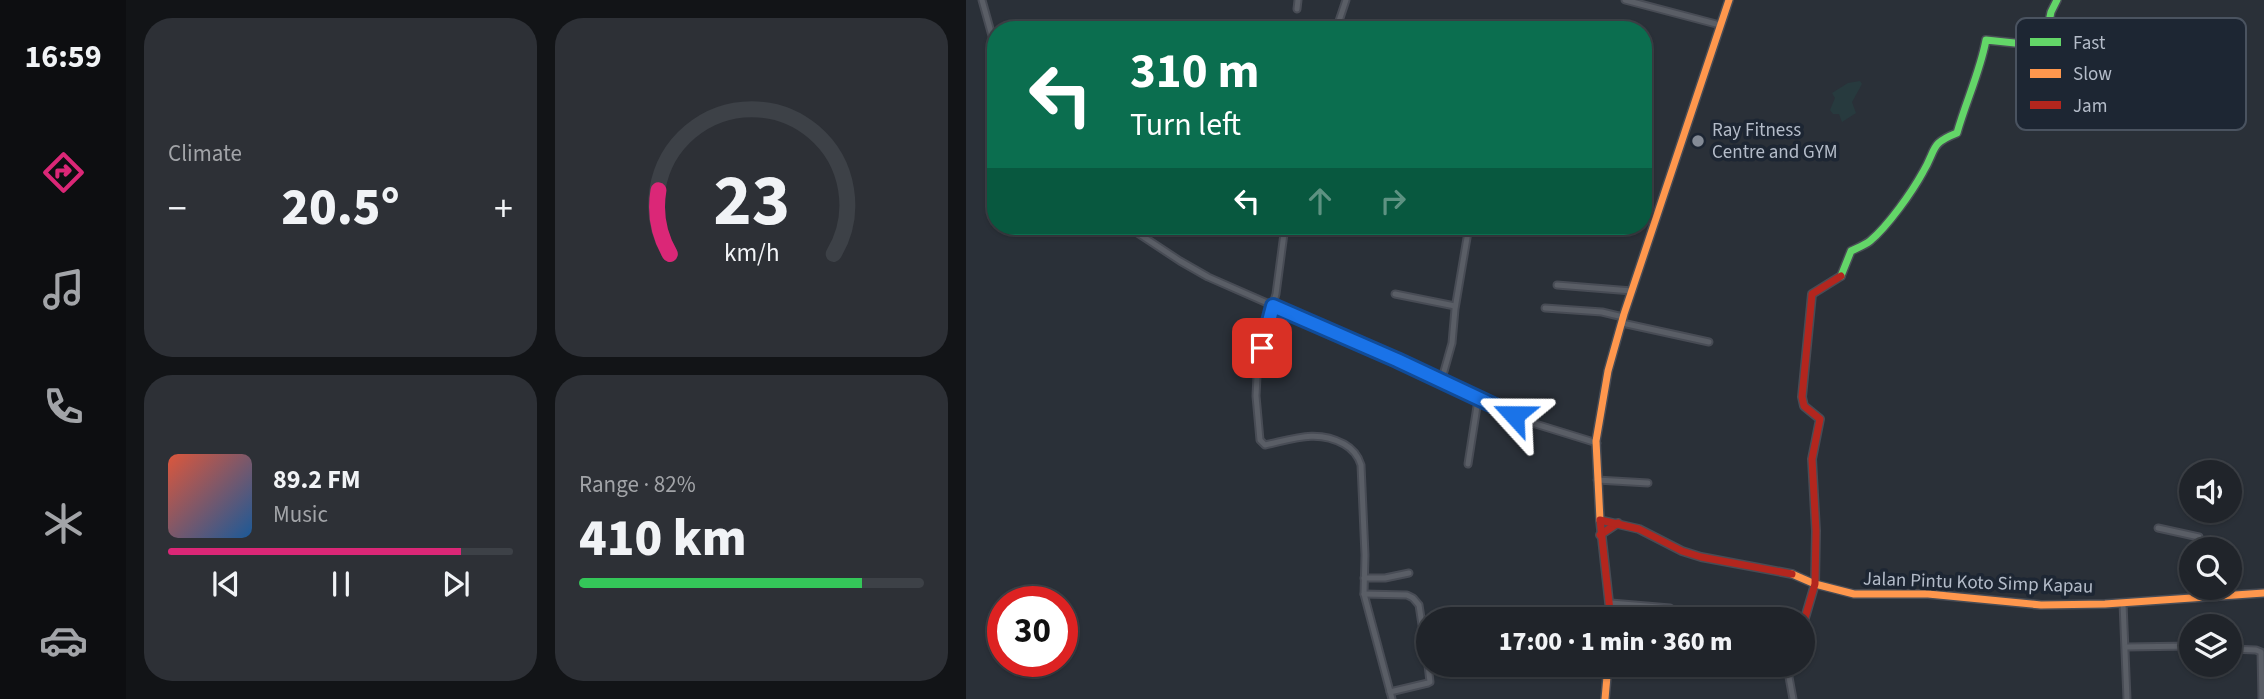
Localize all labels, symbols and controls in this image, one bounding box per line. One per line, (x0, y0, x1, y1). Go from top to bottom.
legend (2016, 18, 2246, 130)
text: Fast (2073, 30, 2106, 57)
text: 16:59 (24, 34, 102, 80)
text: 310 m (1130, 37, 1259, 107)
icon: left (1015, 49, 1106, 140)
text: Slow (2073, 61, 2112, 88)
text: Jam (2073, 93, 2107, 120)
text: Turn left (1130, 102, 1241, 148)
place label: Ray Fitness Centre and GYM (1712, 117, 1838, 166)
marker: Ray Fitness Centre and GYM (1690, 133, 1706, 149)
text: Climate (168, 137, 242, 170)
icon: directions (39, 148, 88, 197)
text: 23 (713, 149, 790, 253)
text: 20.5° (281, 171, 400, 245)
text: − (168, 182, 187, 236)
text: + (494, 182, 513, 236)
icon: left (1228, 182, 1266, 220)
icon: ahead (1301, 182, 1339, 220)
icon: right (1374, 182, 1412, 220)
text: km/h (724, 234, 779, 270)
icon: music (39, 265, 88, 314)
pin (1232, 318, 1292, 378)
icon: arrive (1243, 329, 1281, 367)
position arrow (1477, 378, 1551, 452)
icon: phone (39, 382, 88, 431)
map controls (2179, 460, 2242, 677)
button: sound (2179, 460, 2242, 523)
text: 89.2 FM (273, 461, 361, 498)
text: Range · 82% (579, 468, 696, 501)
text: Music (273, 498, 328, 531)
icon: climate (39, 499, 88, 548)
text: 410 km (579, 502, 747, 576)
button: search (2179, 537, 2242, 600)
icon: previous (207, 565, 245, 603)
icon: pause (322, 565, 360, 603)
icon: next (437, 565, 475, 603)
street label: Jalan Pintu Koto Simp Kapau (1862, 565, 2094, 601)
speed limit sign: 30 (987, 586, 1078, 677)
button: layers (2179, 614, 2242, 677)
icon: car (39, 616, 88, 665)
text: 17:00 · 1 min · 360 m (1499, 623, 1732, 660)

